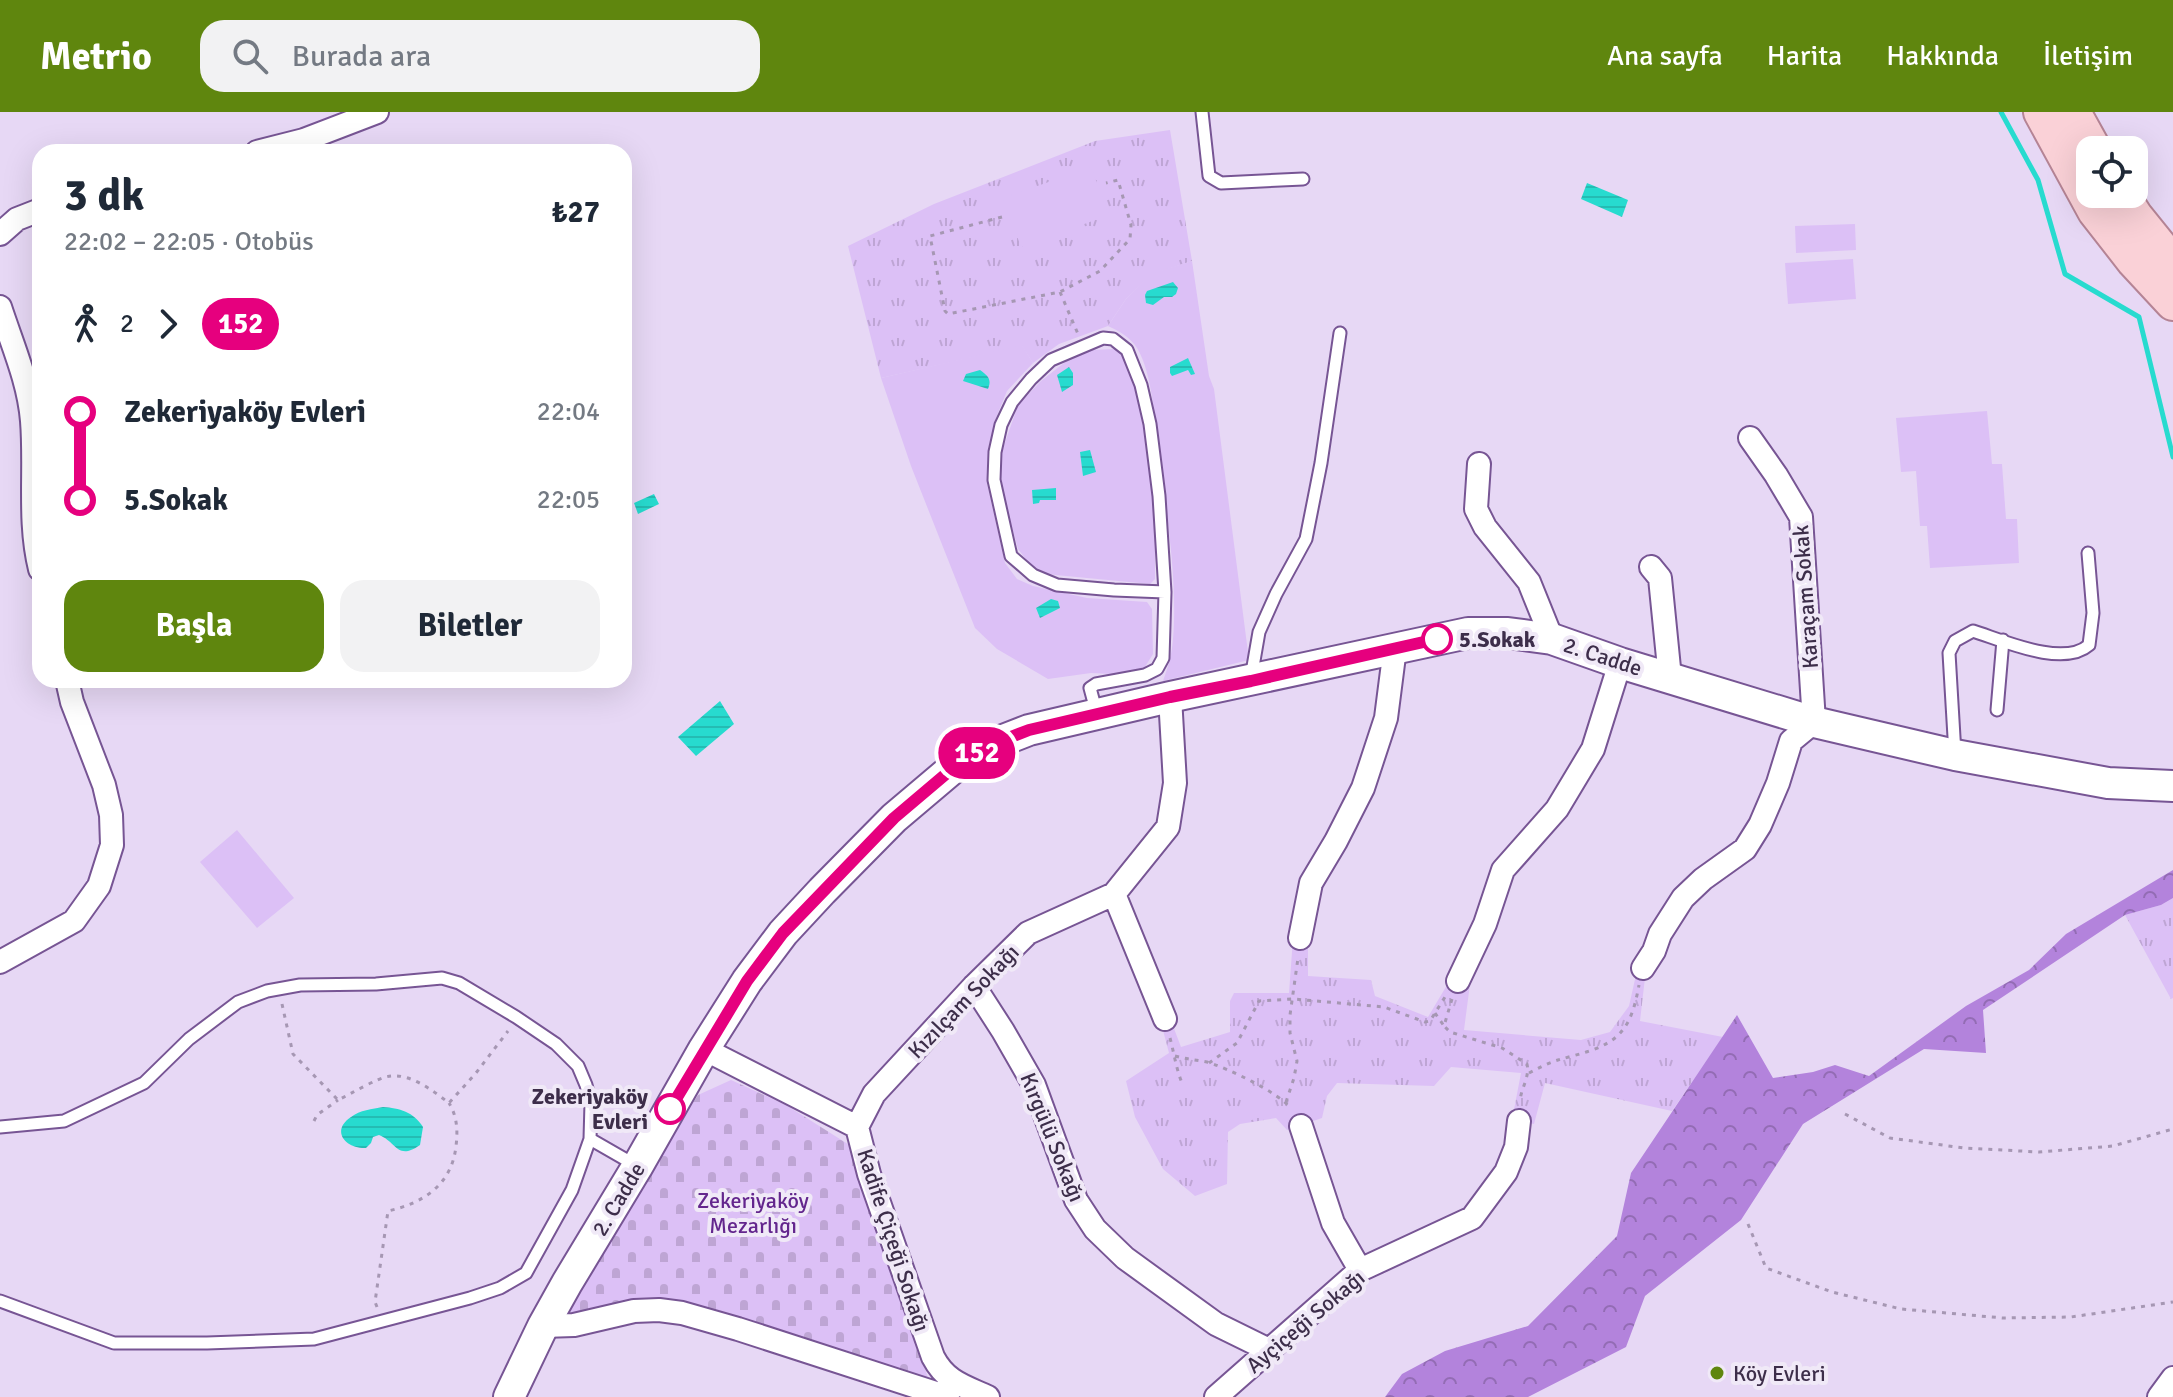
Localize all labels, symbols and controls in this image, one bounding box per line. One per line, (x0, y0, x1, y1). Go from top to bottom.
search box (200, 20, 760, 92)
text: Metrio (40, 33, 152, 80)
icon: search (228, 34, 272, 78)
text: Burada ara (292, 38, 431, 75)
text: Ana sayfa (1607, 39, 1723, 73)
text: Harita (1767, 39, 1842, 73)
text: Hakkında (1886, 39, 1999, 73)
text: İletişim (2043, 39, 2133, 73)
map controls (2076, 136, 2148, 208)
button: locate (2076, 136, 2148, 208)
text: 3 dk (64, 169, 144, 223)
text: ₺27 (551, 194, 600, 231)
text: 22:02 – 22:05 · Otobüs (64, 226, 314, 258)
icon: walk (64, 302, 108, 346)
icon: forward (146, 302, 190, 346)
text: 152 (218, 307, 263, 341)
text: 2 (120, 308, 134, 340)
text: Zekeriyaköy Evleri (124, 394, 366, 431)
text: 22:04 (537, 396, 600, 428)
text: 5.Sokak (124, 482, 228, 519)
text: 22:05 (537, 484, 600, 516)
street label: Karaçam Sokak (1787, 524, 1824, 670)
button: Başla (64, 580, 324, 672)
button: Biletler (340, 580, 600, 672)
marker: 5.Sokak (1422, 624, 1452, 654)
place label: 5.Sokak (1459, 626, 1536, 653)
street label: 2. Cadde (1560, 631, 1646, 682)
line badge: 152 (931, 727, 1023, 779)
text: 152 (954, 736, 1000, 770)
street label: Kızılçam Sokağı (902, 939, 1025, 1064)
street label: Kırgülü Sokağı (1014, 1069, 1091, 1206)
place label: Zekeriyaköy Evleri (532, 1083, 648, 1135)
marker: Zekeriyaköy Evleri (655, 1094, 685, 1124)
street label: Kadife Çiçeği Sokağı (851, 1145, 936, 1335)
street label: 2. Cadde (586, 1158, 651, 1241)
park label: Zekeriyaköy Mezarlığı (697, 1187, 810, 1239)
street label: Ayçiçeği Sokağı (1240, 1264, 1370, 1379)
place label: Köy Evleri (1733, 1360, 1826, 1387)
marker: Köy Evleri (1708, 1364, 1726, 1382)

